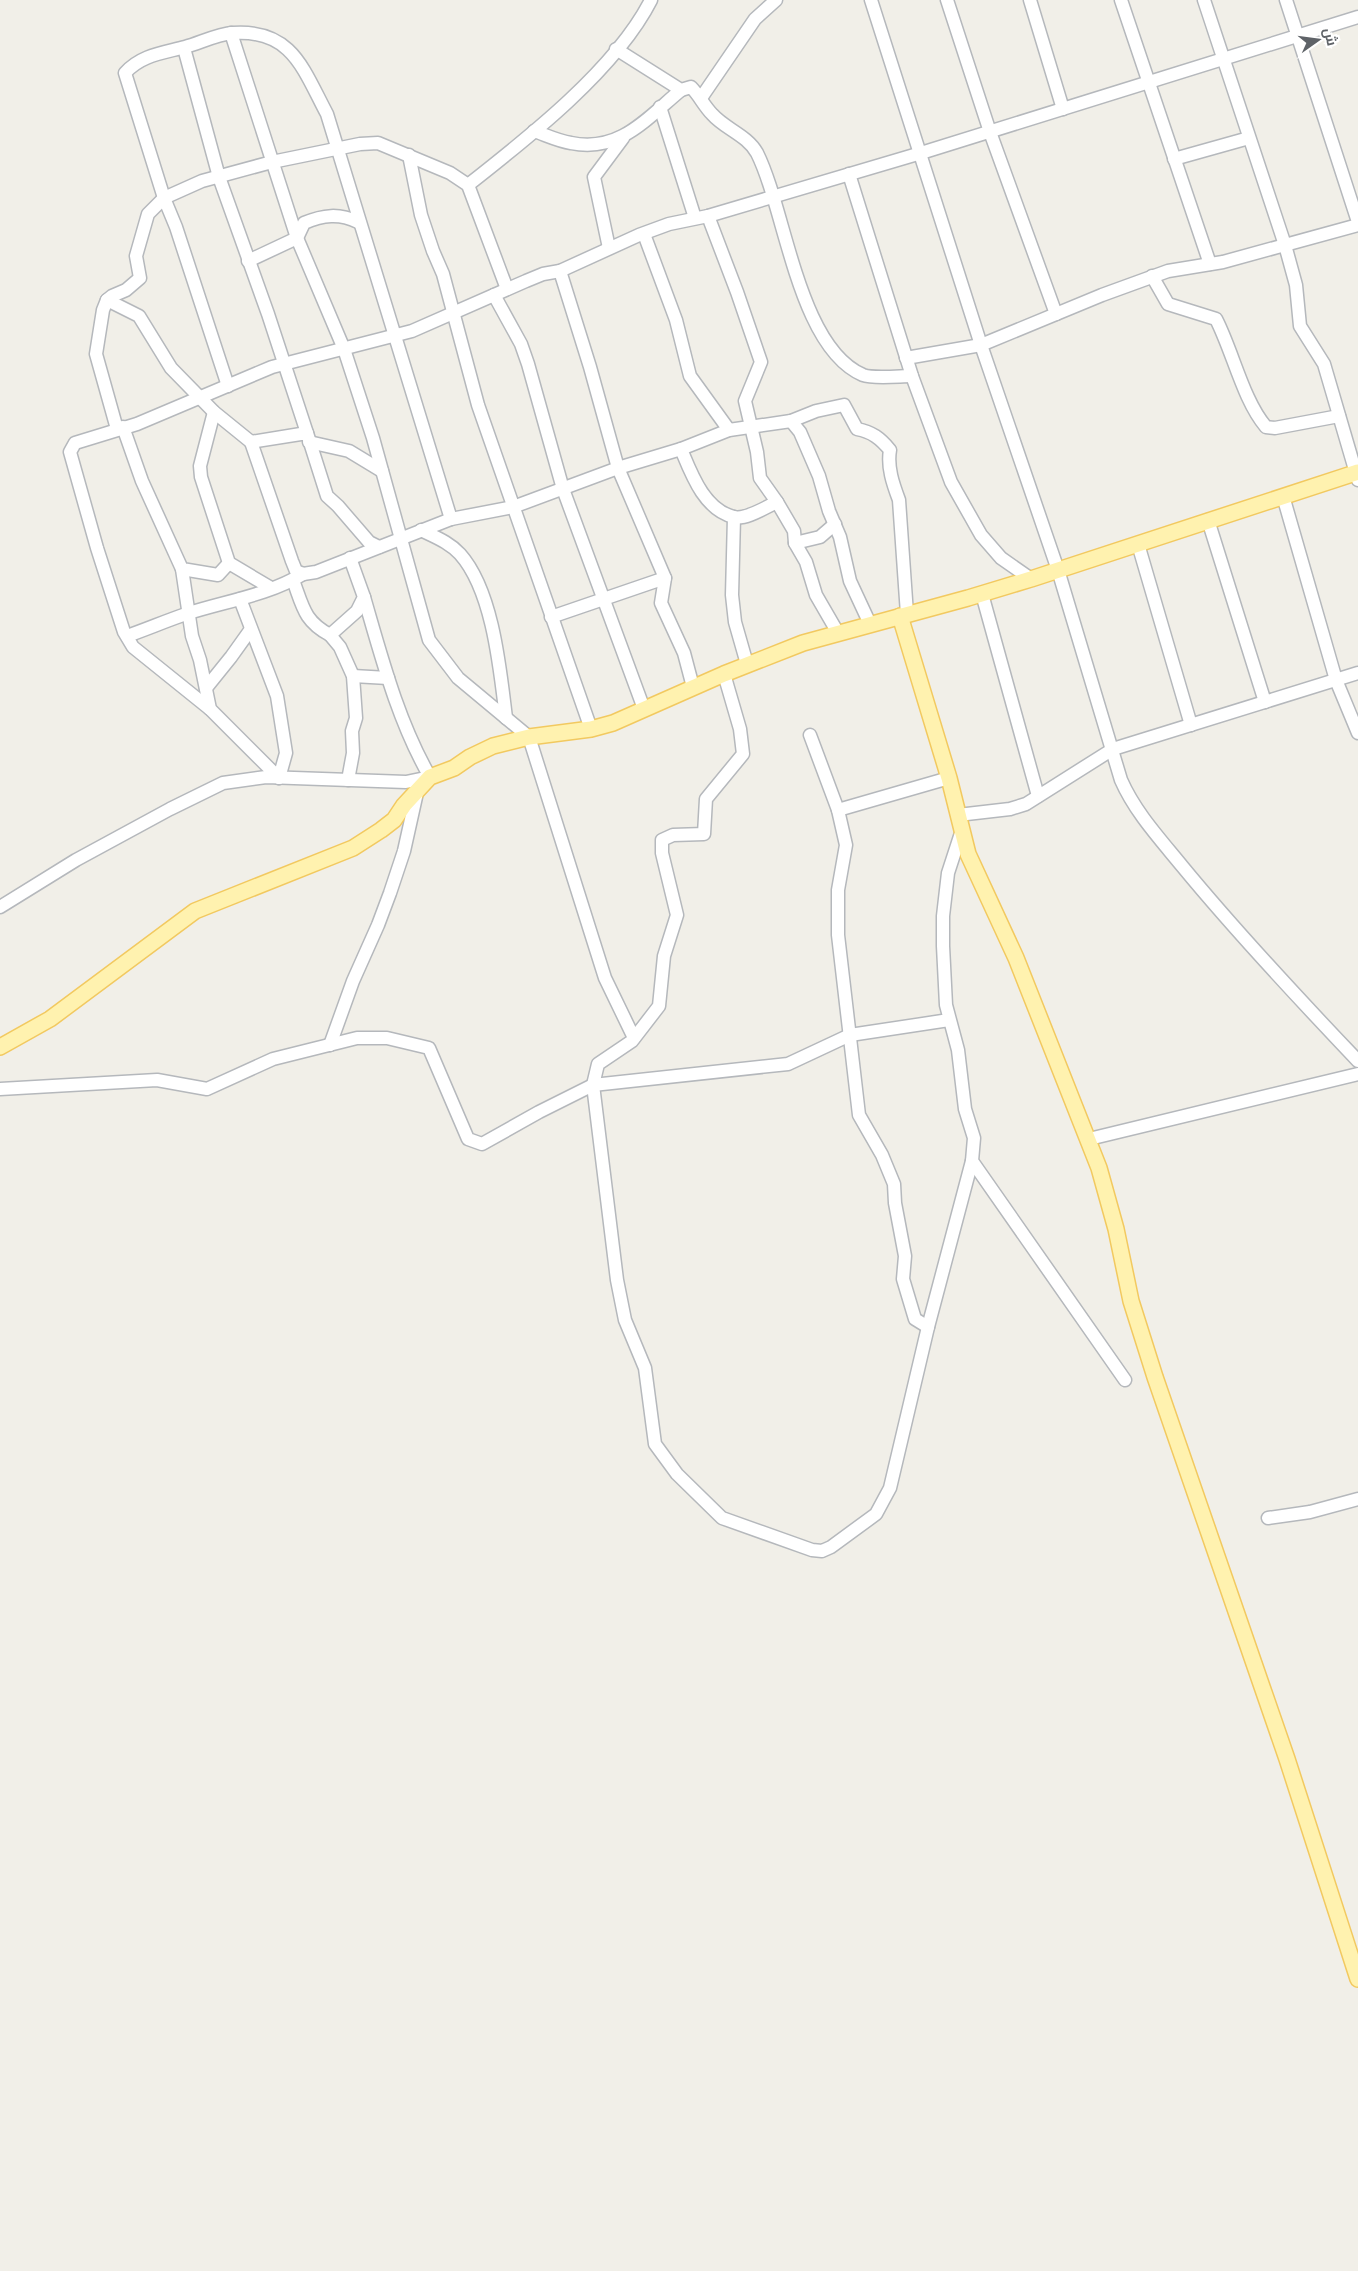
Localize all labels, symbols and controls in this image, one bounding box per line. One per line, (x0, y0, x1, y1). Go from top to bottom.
north arrow (1293, 15, 1343, 65)
text: ش (1320, 26, 1341, 48)

